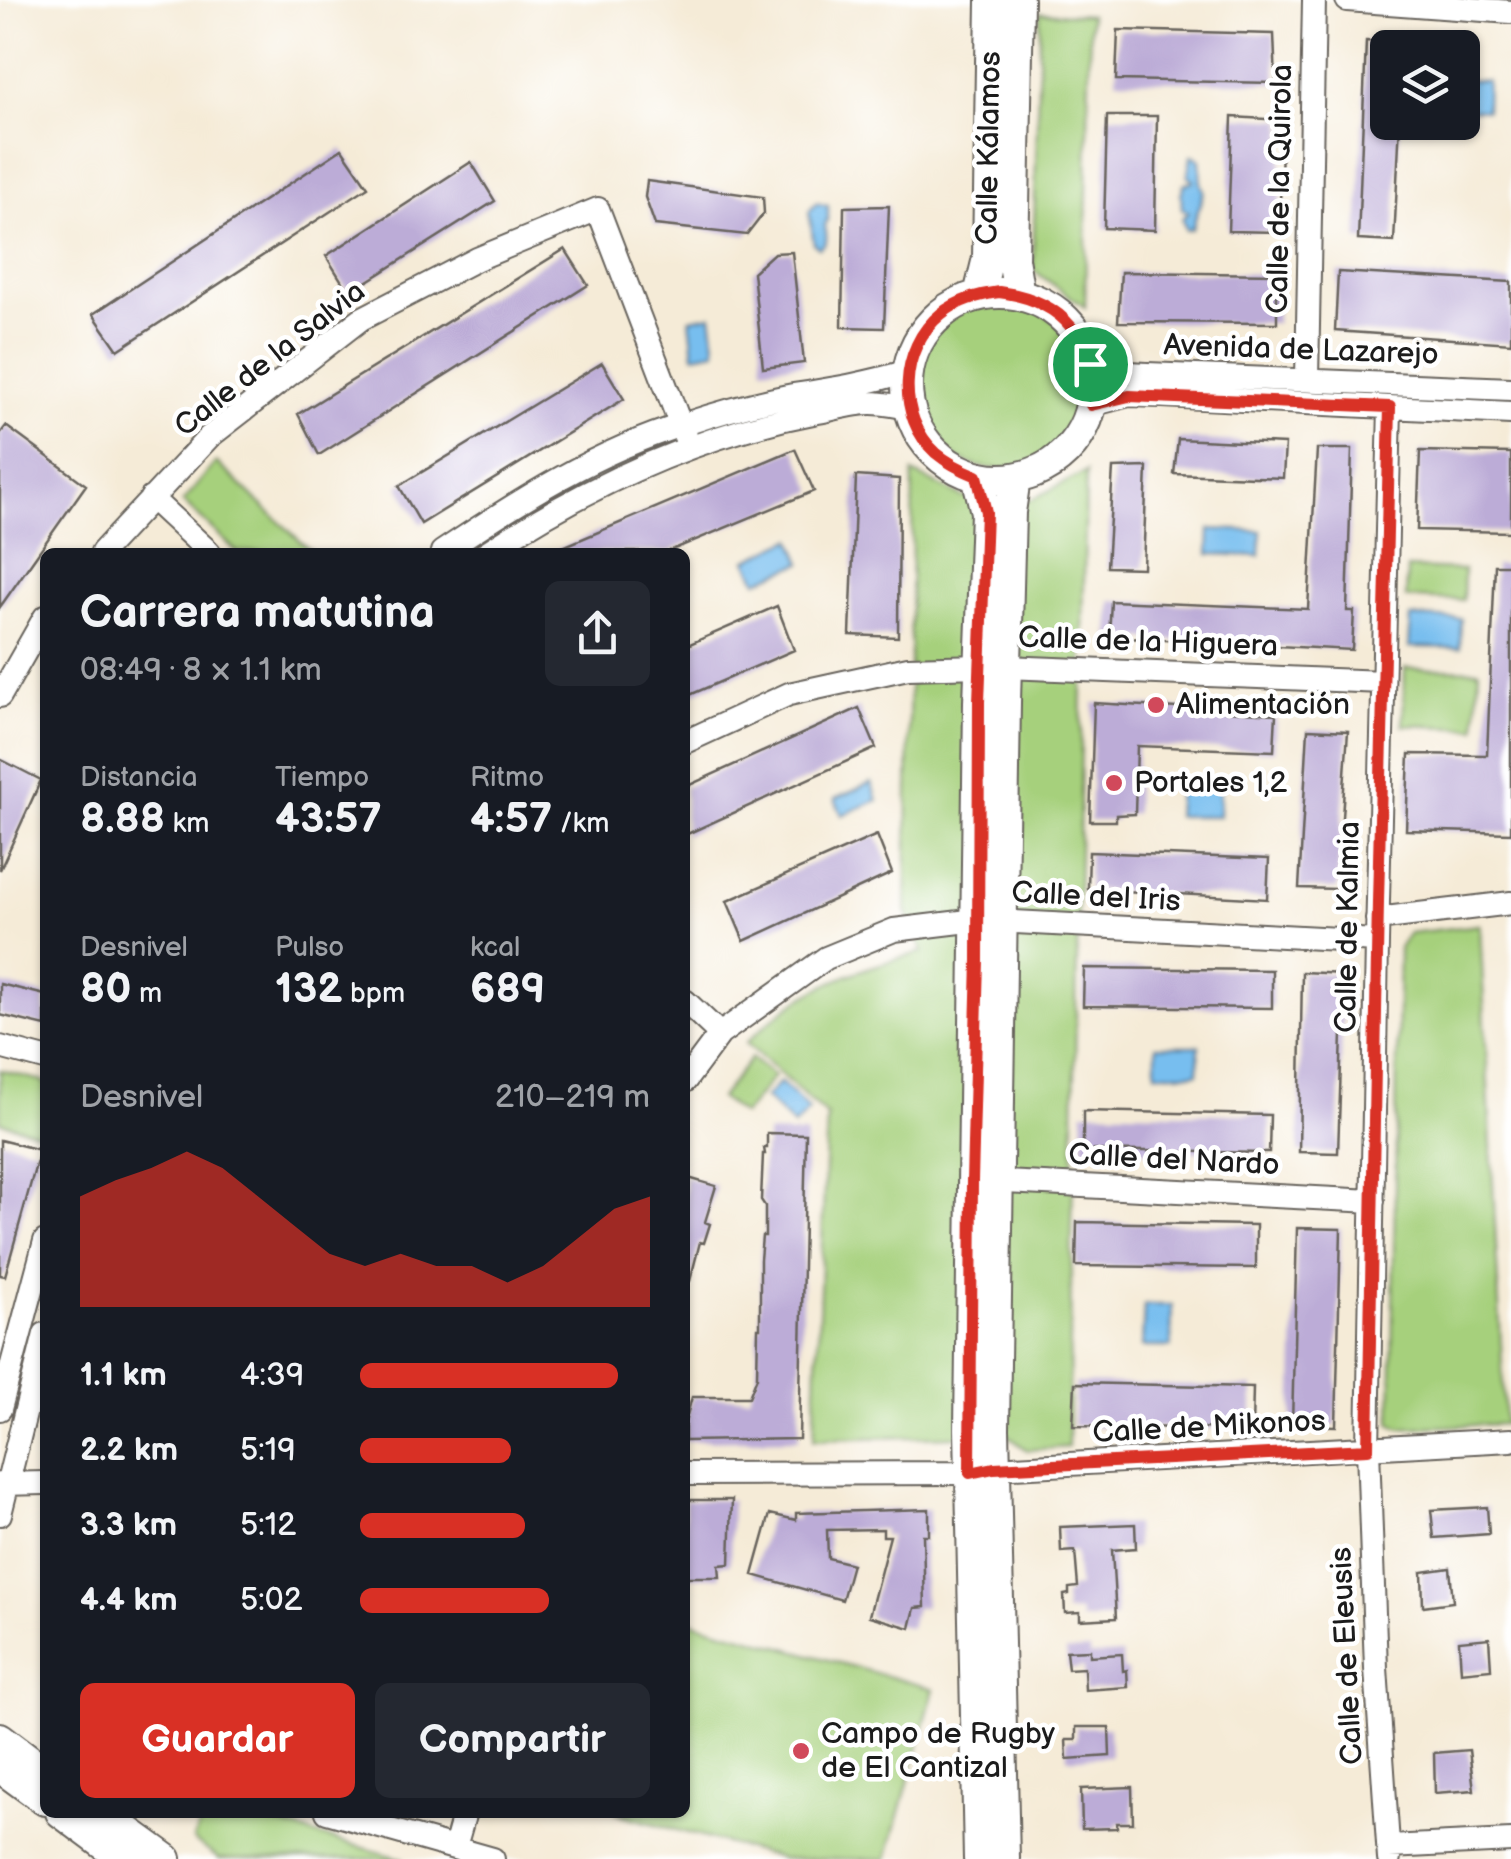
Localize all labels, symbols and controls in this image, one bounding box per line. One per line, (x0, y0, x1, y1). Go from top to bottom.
map controls (1370, 30, 1480, 140)
button: layers (1370, 30, 1480, 140)
street label: Calle Kálamos (969, 51, 1009, 245)
street label: Calle de la Quirola (1260, 64, 1300, 314)
street label: Calle de la Salvia (168, 274, 372, 444)
pin (1048, 322, 1133, 407)
street label: Avenida de Lazarejo (1163, 327, 1439, 373)
icon: arrive (1063, 337, 1118, 392)
button: share (545, 581, 650, 686)
text: Carrera matutina (80, 586, 435, 641)
street label: Calle de la Higuera (1017, 619, 1279, 665)
text: 08:49 · 8 × 1.1 km (80, 651, 322, 690)
place label: Alimentación (1176, 687, 1350, 723)
marker: Alimentación (1145, 694, 1167, 716)
text: Distancia (80, 761, 198, 794)
text: Tiempo (275, 761, 369, 794)
text: Ritmo (470, 761, 544, 794)
place label: Portales 1,2 (1134, 765, 1287, 801)
marker: Portales 1,2 (1103, 772, 1125, 794)
text: 8.88 (80, 794, 165, 845)
text: 43:57 (275, 794, 382, 845)
text: 4:57 (470, 794, 552, 845)
text: km (165, 807, 209, 840)
text: /km (552, 807, 609, 840)
street label: Calle de Kalmia (1328, 821, 1368, 1033)
street label: Calle del Iris (1011, 875, 1182, 919)
text: Desnivel (80, 931, 188, 964)
text: Pulso (275, 931, 344, 964)
text: kcal (470, 931, 520, 964)
text: 80 (80, 964, 131, 1015)
text: 132 (275, 964, 342, 1015)
text: 689 (470, 964, 545, 1015)
text: m (131, 977, 162, 1010)
text: bpm (342, 977, 405, 1010)
text: Desnivel (80, 1078, 203, 1117)
text: 210–219 m (495, 1078, 650, 1117)
street label: Calle del Nardo (1068, 1136, 1280, 1184)
text: 1.1 km (80, 1356, 167, 1395)
text: 4:39 (240, 1356, 304, 1395)
street label: Calle de Mikonos (1092, 1403, 1327, 1451)
text: 2.2 km (80, 1431, 178, 1470)
text: 5:19 (240, 1431, 296, 1470)
text: 3.3 km (80, 1506, 177, 1545)
text: 5:12 (240, 1506, 296, 1545)
street label: Calle de Eleusis (1323, 1546, 1371, 1766)
text: 4.4 km (80, 1581, 177, 1620)
text: 5:02 (240, 1581, 303, 1620)
button: Guardar (80, 1683, 355, 1798)
button: Compartir (375, 1683, 650, 1798)
place label: Campo de Rugby de El Cantizal (821, 1716, 1056, 1786)
marker: Campo de Rugby de El Cantizal (790, 1740, 812, 1762)

